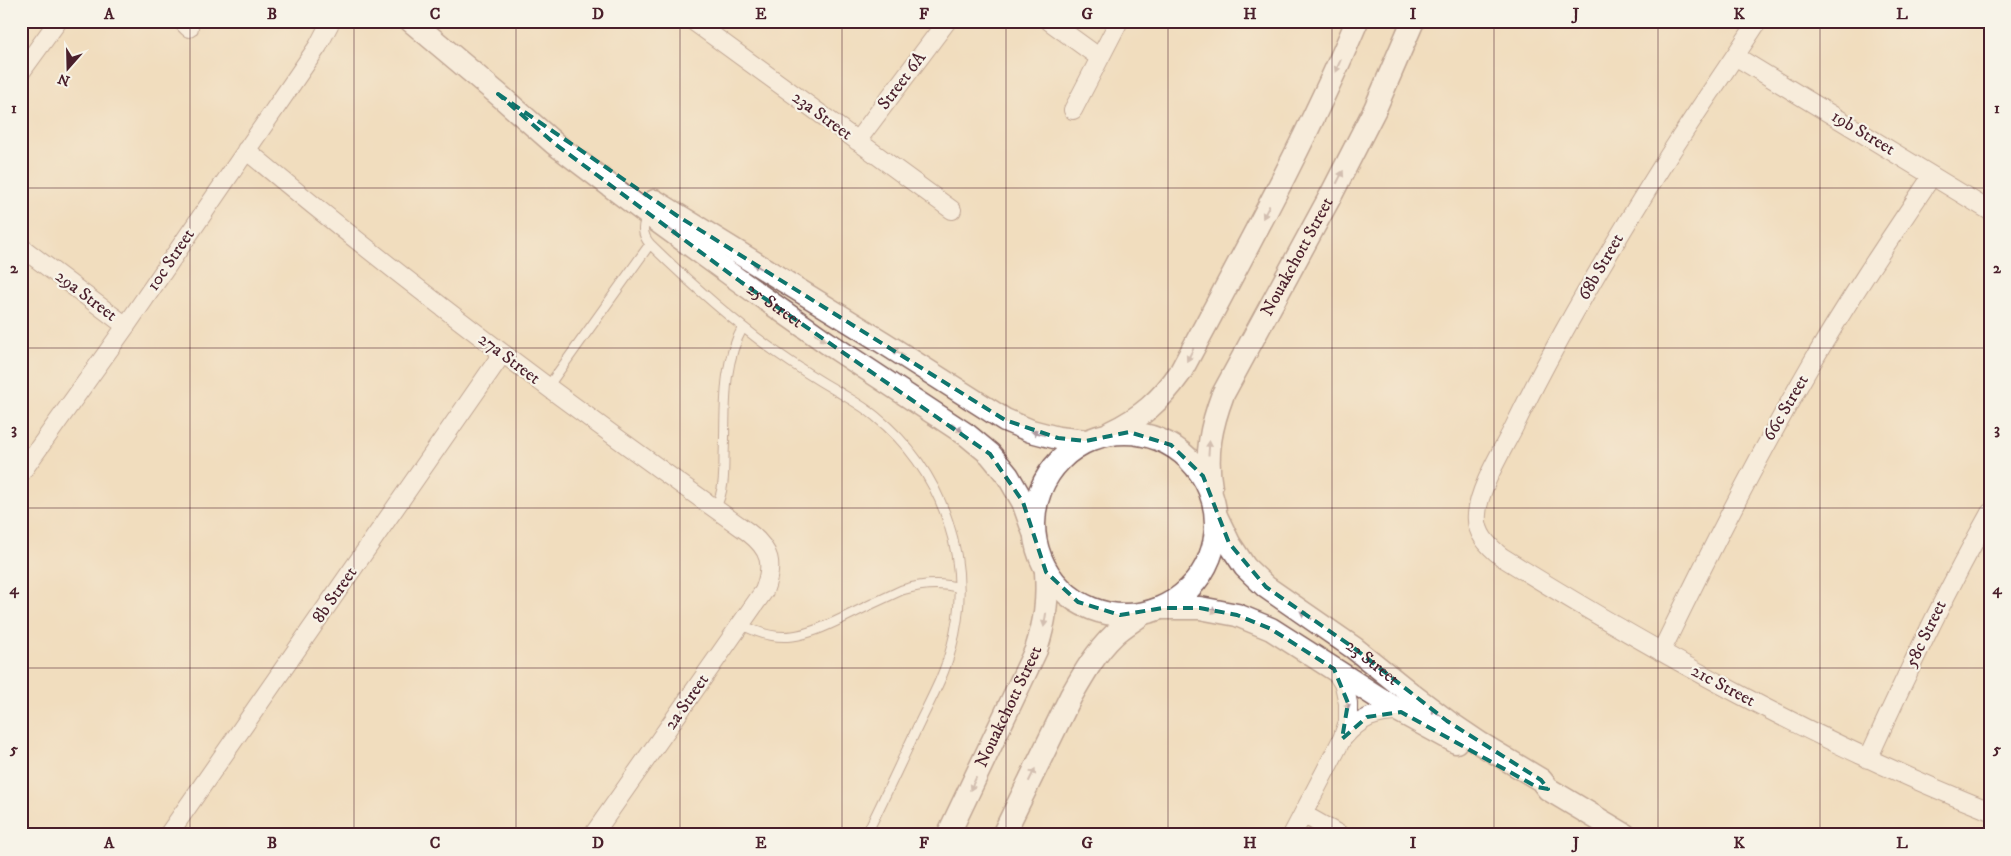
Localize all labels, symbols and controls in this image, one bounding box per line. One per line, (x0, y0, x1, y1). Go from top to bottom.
text: A (103, 4, 115, 24)
text: B (267, 4, 277, 24)
text: C (430, 4, 440, 24)
text: D (592, 4, 604, 24)
text: E (755, 4, 767, 24)
text: F (919, 4, 929, 24)
text: G (1081, 4, 1093, 24)
text: H (1243, 4, 1257, 24)
text: I (1410, 4, 1417, 24)
text: J (1571, 4, 1580, 24)
text: K (1733, 4, 1745, 24)
text: L (1896, 4, 1908, 24)
north arrow (42, 42, 92, 92)
street label: Street 6A (873, 47, 931, 114)
one-way arrow (1334, 59, 1342, 74)
text: N (55, 69, 72, 90)
street label: 23a Street (787, 87, 857, 146)
text: 1 (11, 98, 17, 118)
text: 1 (1994, 98, 2000, 118)
street label: 19b Street (1827, 105, 1899, 161)
one-way arrow (1336, 170, 1344, 184)
street label: Nouakchott Street (1256, 193, 1339, 320)
one-way arrow (1262, 204, 1270, 219)
street label: 10c Street (142, 224, 200, 295)
one-way arrow (666, 227, 679, 238)
street label: 68b Street (1573, 230, 1629, 304)
text: 2 (10, 258, 19, 278)
text: 2 (1993, 258, 2002, 278)
one-way arrow (753, 262, 766, 272)
street label: 29a Street (51, 266, 122, 327)
street label: 25 Street (742, 278, 807, 333)
street label: 27a Street (474, 329, 545, 390)
one-way arrow (813, 332, 826, 342)
one-way arrow (891, 347, 905, 356)
one-way arrow (1185, 348, 1194, 362)
street label: 66c Street (1758, 371, 1814, 445)
text: 3 (11, 419, 17, 439)
text: 3 (1994, 419, 2000, 439)
one-way arrow (951, 423, 964, 433)
one-way arrow (1031, 428, 1046, 436)
one-way arrow (1205, 440, 1213, 456)
street label: 8b Street (308, 562, 362, 627)
text: 4 (8, 579, 19, 599)
text: 4 (1991, 579, 2002, 599)
street label: 58c Street (1900, 597, 1952, 671)
one-way arrow (1204, 607, 1220, 615)
one-way arrow (1300, 610, 1313, 619)
one-way arrow (1040, 613, 1048, 629)
street label: 23 Street (1341, 635, 1403, 691)
street label: Nouakchott Street (971, 643, 1048, 771)
street label: 21c Street (1687, 660, 1759, 712)
street label: 2a Street (660, 670, 714, 734)
one-way arrow (1343, 696, 1351, 712)
one-way arrow (1430, 707, 1443, 718)
text: 5 (9, 739, 18, 759)
text: 5 (1992, 739, 2001, 759)
one-way arrow (1028, 768, 1036, 782)
one-way arrow (968, 777, 977, 792)
text: A (103, 833, 115, 853)
text: B (267, 833, 277, 853)
text: C (430, 833, 440, 853)
text: D (592, 833, 604, 853)
text: E (755, 833, 767, 853)
text: F (919, 833, 929, 853)
text: G (1081, 833, 1093, 853)
text: H (1243, 833, 1257, 853)
text: I (1410, 833, 1417, 853)
text: J (1571, 833, 1580, 853)
text: K (1733, 833, 1745, 853)
text: L (1896, 833, 1908, 853)

